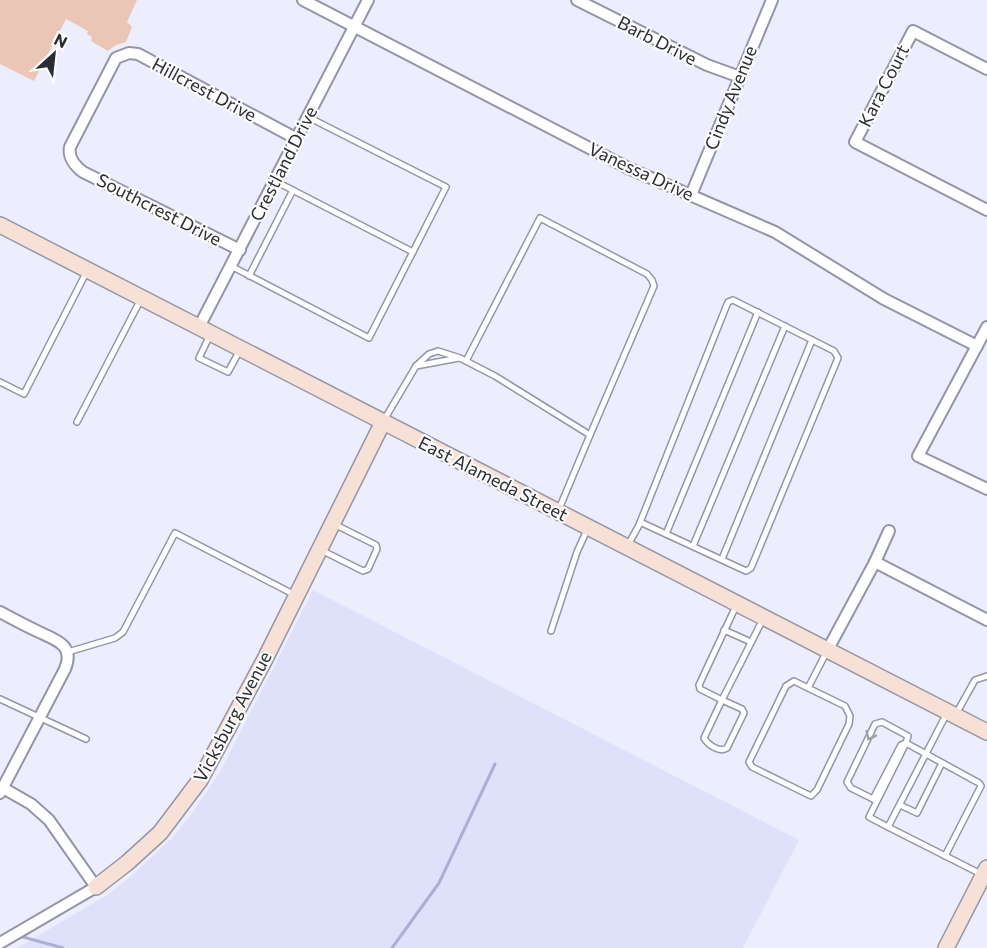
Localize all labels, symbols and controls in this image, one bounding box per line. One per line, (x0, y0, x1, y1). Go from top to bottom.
street label: Barb Drive (614, 11, 701, 69)
north arrow (24, 24, 84, 84)
text: N (51, 29, 71, 51)
street label: Kara Court (853, 41, 913, 130)
street label: Cindy Avenue (699, 42, 761, 153)
street label: Hillcrest Drive (149, 52, 260, 126)
street label: Crestland Drive (245, 102, 321, 225)
street label: Vanessa Drive (585, 137, 697, 205)
street label: Southcrest Drive (94, 168, 225, 250)
street label: East Alameda Street (415, 431, 572, 525)
street label: Vicksburg Avenue (188, 647, 276, 786)
one-way arrow (865, 730, 877, 741)

